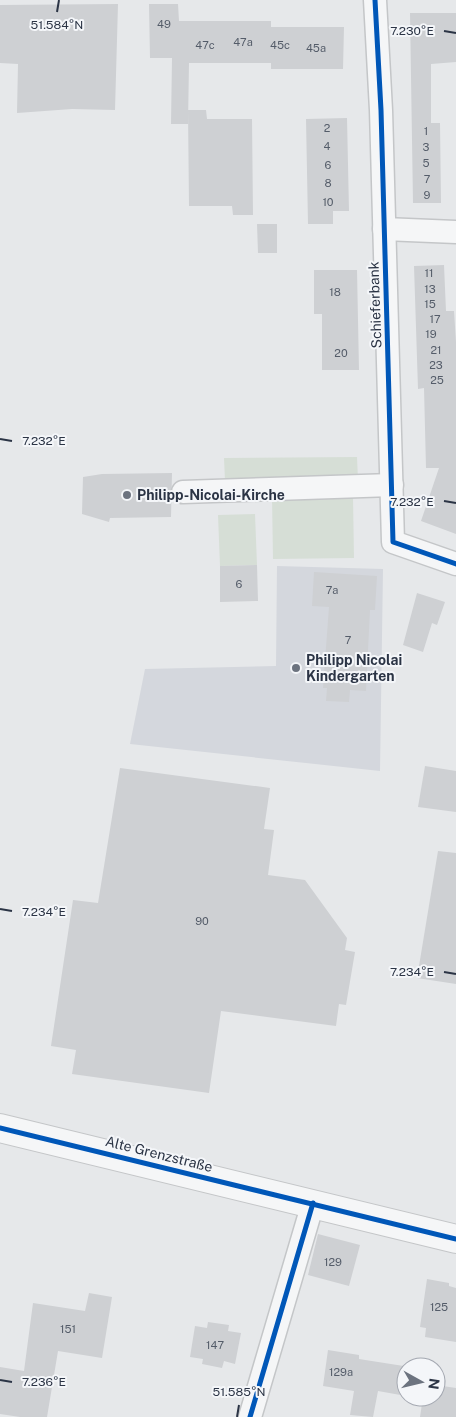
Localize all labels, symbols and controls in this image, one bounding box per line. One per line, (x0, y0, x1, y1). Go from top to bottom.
text: 51.584°N (31, 18, 83, 32)
house number: 49 (157, 18, 171, 30)
text: 7.230°E (390, 24, 434, 38)
house number: 47a (233, 36, 253, 48)
house number: 47c (195, 39, 215, 51)
house number: 45c (270, 39, 290, 51)
house number: 45a (306, 42, 326, 54)
house number: 2 (324, 122, 331, 134)
house number: 1 (424, 125, 428, 137)
house number: 4 (324, 140, 331, 152)
house number: 3 (423, 141, 430, 153)
house number: 5 (422, 157, 430, 169)
house number: 6 (325, 159, 332, 171)
house number: 7 (424, 173, 431, 185)
house number: 8 (324, 177, 332, 189)
house number: 9 (424, 189, 431, 201)
house number: 10 (322, 196, 334, 208)
street label: Schieferbank (365, 261, 385, 349)
house number: 11 (425, 267, 433, 279)
house number: 13 (424, 283, 436, 295)
house number: 18 (329, 286, 341, 298)
house number: 15 (424, 298, 436, 310)
house number: 17 (429, 313, 441, 325)
house number: 19 (425, 328, 437, 340)
house number: 21 (430, 344, 442, 356)
house number: 20 (334, 347, 348, 359)
house number: 23 (429, 359, 443, 371)
house number: 25 (430, 374, 444, 386)
text: 7.232°E (22, 434, 66, 448)
place label: Philipp-Nicolai-Kirche (137, 487, 285, 503)
marker: Philipp-Nicolai-Kirche (121, 489, 133, 501)
text: 7.232°E (390, 495, 434, 509)
house number: 6 (236, 578, 243, 590)
house number: 7a (326, 584, 338, 596)
house number: 7 (345, 634, 352, 646)
place label: Philipp Nicolai Kindergarten (306, 652, 402, 684)
marker: Philipp Nicolai Kindergarten (290, 662, 302, 674)
text: 7.234°E (22, 905, 66, 919)
house number: 90 (195, 915, 209, 927)
text: 7.234°E (390, 965, 434, 979)
street label: Alte Grenzstraße (104, 1133, 214, 1175)
house number: 129 (324, 1256, 342, 1268)
house number: 125 (430, 1301, 448, 1313)
house number: 151 (60, 1323, 76, 1335)
house number: 147 (206, 1339, 224, 1351)
north arrow (396, 1357, 446, 1407)
house number: 129a (329, 1366, 353, 1378)
text: 7.236°E (22, 1375, 66, 1389)
text: N (425, 1377, 443, 1390)
text: 51.585°N (212, 1385, 266, 1399)

